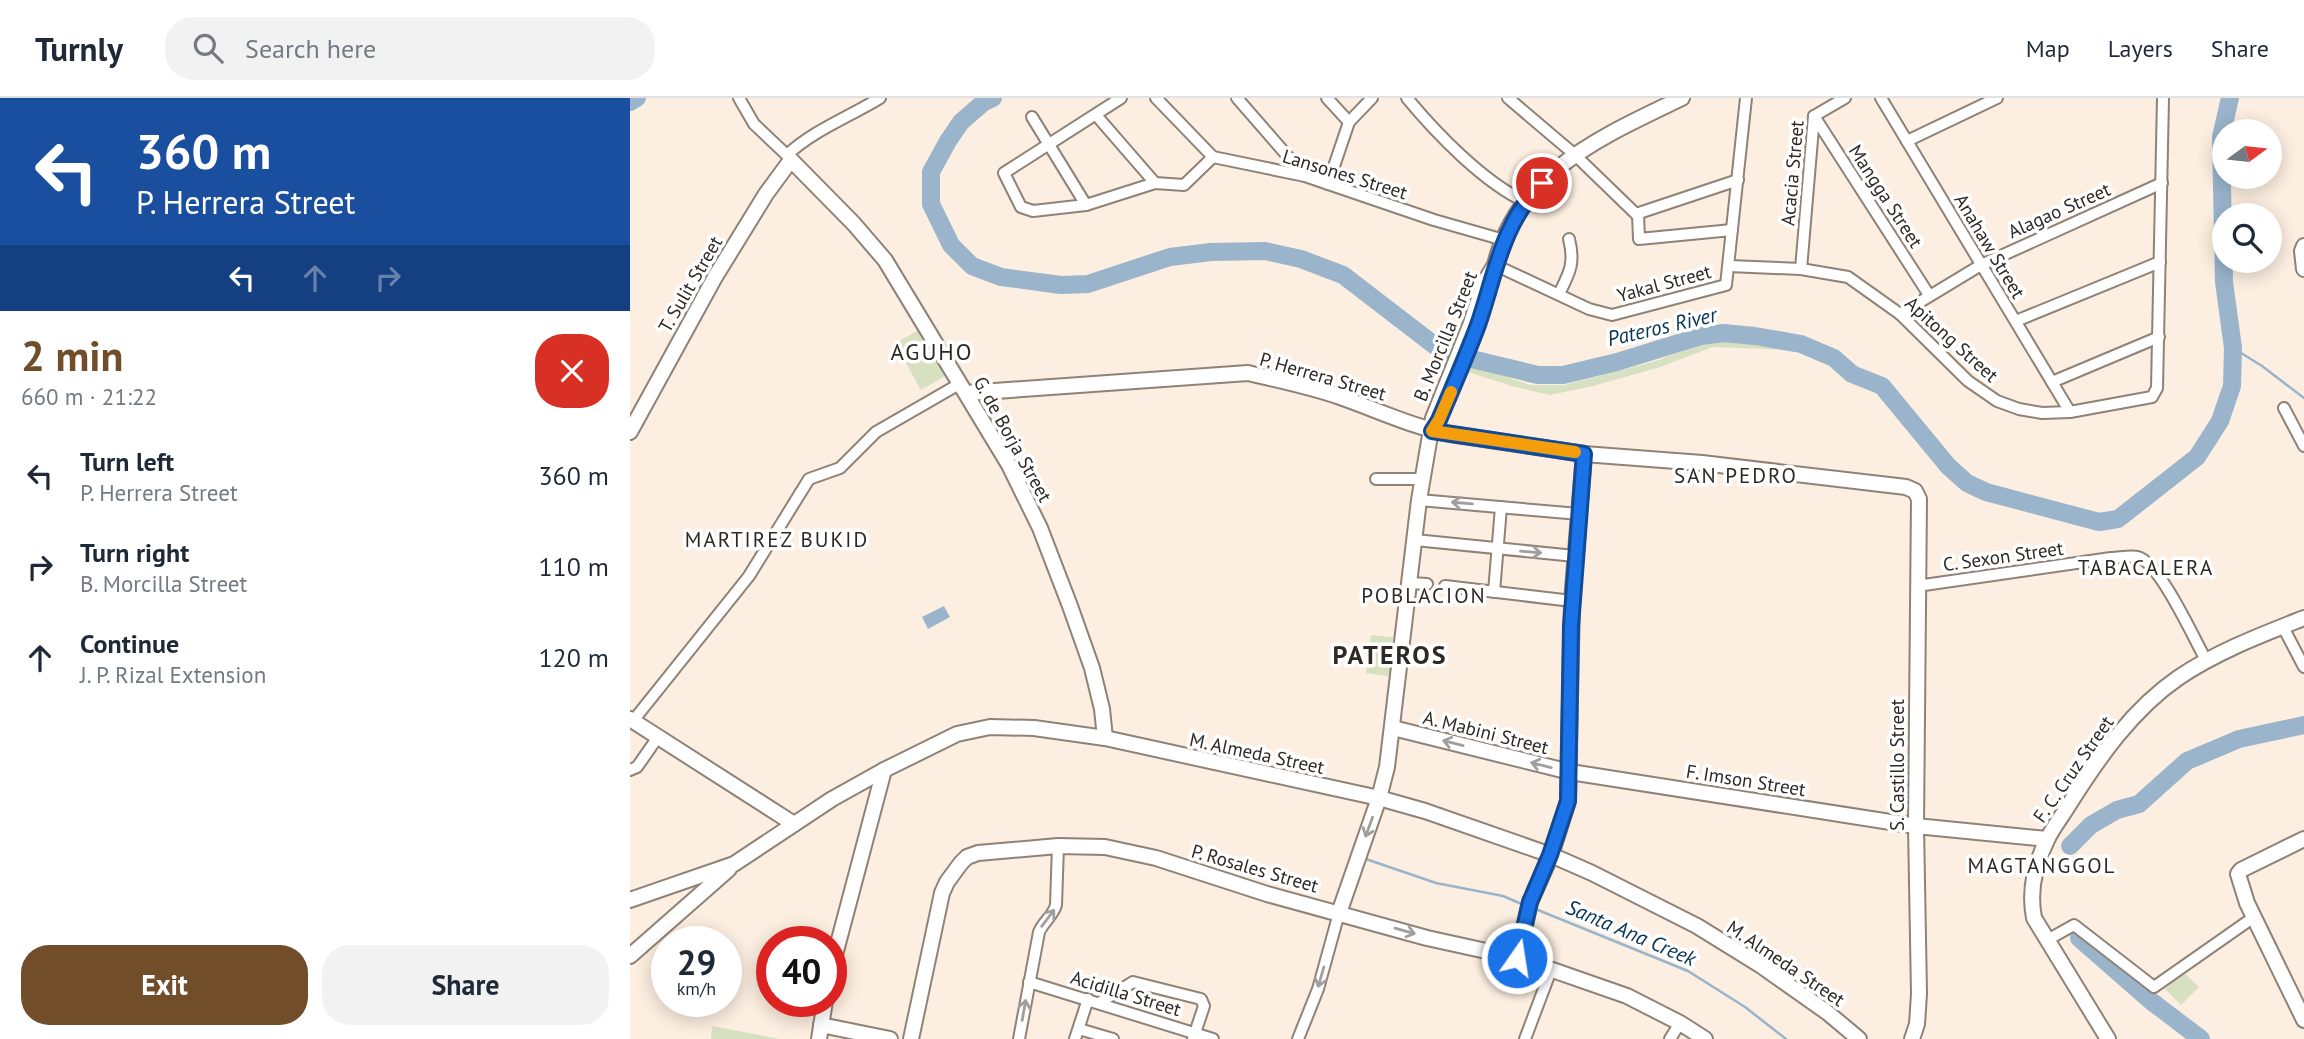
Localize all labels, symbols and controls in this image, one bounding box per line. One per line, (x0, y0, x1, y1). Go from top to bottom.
search box (165, 17, 655, 80)
text: Turnly (35, 27, 123, 70)
icon: search (189, 29, 227, 67)
text: Search here (245, 32, 376, 65)
text: Map (2026, 33, 2070, 64)
text: Layers (2108, 33, 2173, 64)
text: Share (2211, 33, 2269, 64)
text: 360 m (136, 119, 271, 183)
street label: Acacia Street (1775, 119, 1809, 227)
north arrow (2212, 119, 2282, 189)
map controls (2212, 119, 2282, 273)
icon: left (21, 126, 112, 217)
street label: Mangga Street (1844, 140, 1929, 253)
street label: Lansones Street (1280, 144, 1411, 205)
pin (1512, 153, 1572, 213)
icon: arrive (1523, 164, 1561, 202)
street label: Alagao Street (2004, 177, 2114, 243)
text: P. Herrera Street (136, 181, 355, 223)
street label: Anahaw Street (1949, 189, 2031, 303)
button: search (2212, 203, 2282, 273)
street label: T. Sulit Street (653, 231, 727, 336)
icon: left (223, 259, 261, 297)
icon: ahead (296, 259, 334, 297)
icon: right (369, 259, 407, 297)
street label: Yakal Street (1614, 259, 1714, 307)
street label: B. Morcilla Street (1408, 267, 1482, 405)
street label: Apitong Street (1900, 291, 2004, 387)
water label: Pateros River (1604, 300, 1721, 352)
text: 2 min (21, 328, 123, 383)
button: close (535, 334, 609, 408)
district label: AGUHO (890, 337, 974, 366)
street label: P. Herrera Street (1257, 347, 1389, 406)
street label: G. de Borja Street (969, 372, 1058, 507)
text: 660 m · 21:22 (21, 382, 157, 411)
text: Turn left (80, 445, 174, 478)
icon: left (21, 457, 59, 495)
text: 360 m (538, 459, 609, 492)
district label: SAN PEDRO (1674, 462, 1798, 489)
text: P. Herrera Street (80, 478, 238, 507)
one-way arrow (1452, 496, 1474, 509)
district label: MARTIREZ BUKID (685, 526, 869, 553)
text: Turn right (80, 536, 189, 569)
street label: C. Sexon Street (1941, 536, 2065, 576)
one-way arrow (1520, 545, 1542, 558)
icon: right (21, 548, 59, 586)
text: 110 m (538, 550, 609, 583)
district label: TABACALERA (2078, 554, 2214, 581)
text: B. Morcilla Street (80, 569, 247, 598)
district label: POBLACION (1361, 582, 1487, 609)
text: Continue (80, 627, 179, 660)
district label: PATEROS (1333, 638, 1447, 671)
icon: ahead (21, 639, 59, 677)
text: 120 m (538, 641, 609, 674)
text: J. P. Rizal Extension (80, 660, 266, 689)
street label: S. Castillo Street (1885, 698, 1909, 831)
street label: A. Mabini Street (1421, 705, 1552, 759)
street label: F. C. Cruz Street (2027, 711, 2119, 827)
street label: M. Almeda Street (1187, 727, 1327, 779)
one-way arrow (1442, 736, 1465, 749)
one-way arrow (1530, 758, 1553, 772)
street label: F. Imson Street (1685, 759, 1808, 801)
one-way arrow (1361, 815, 1374, 837)
street label: P. Rosales Street (1189, 838, 1322, 898)
district label: MAGTANGGOL (1968, 852, 2116, 879)
water label: Santa Ana Creek (1562, 893, 1702, 973)
one-way arrow (1040, 908, 1055, 927)
street label: M. Almeda Street (1722, 915, 1850, 1012)
position arrow (1480, 921, 1554, 995)
one-way arrow (1393, 925, 1415, 938)
speed limit sign: 40 (756, 926, 847, 1017)
text: 29 (677, 939, 716, 985)
button: Exit (21, 945, 308, 1025)
button: Share (322, 945, 609, 1025)
street label: Acidilla Street (1068, 965, 1185, 1021)
one-way arrow (1313, 966, 1326, 988)
text: km/h (677, 977, 716, 1000)
one-way arrow (1018, 1000, 1031, 1022)

